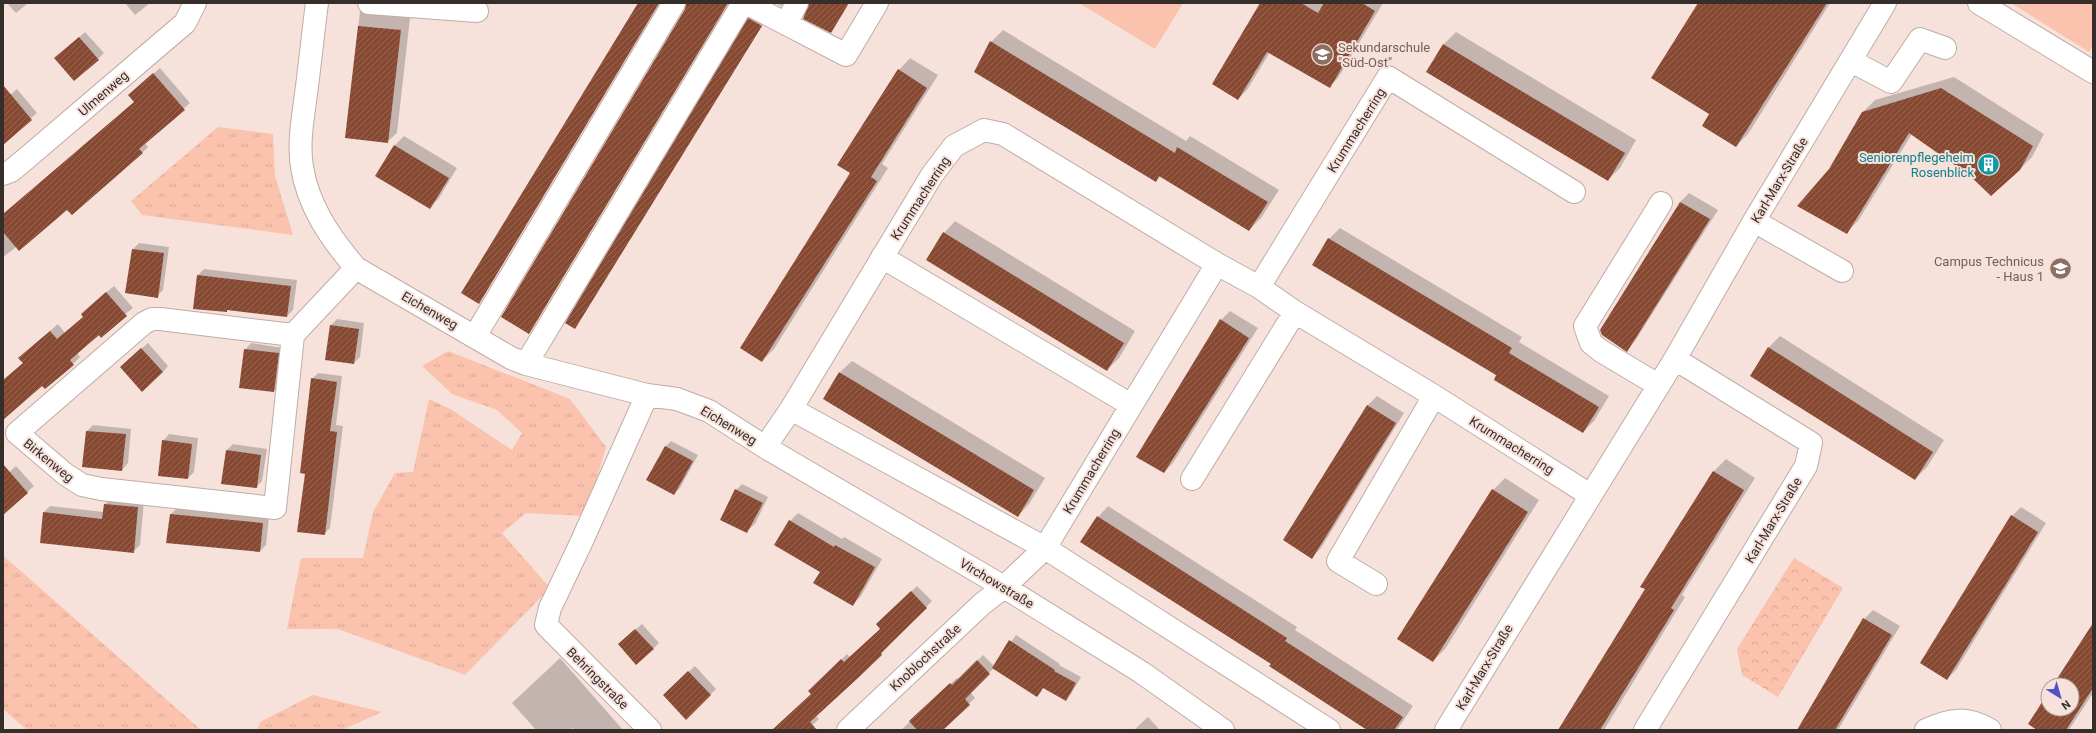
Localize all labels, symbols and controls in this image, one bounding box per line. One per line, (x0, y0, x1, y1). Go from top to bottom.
place label: Sekundarschule "Süd-Ost" (1338, 40, 1430, 70)
school or university icon: Sekundarschule "Süd-Ost" (1310, 41, 1336, 67)
street label: Ulmenweg (75, 68, 131, 119)
street label: Krummacherring (1324, 85, 1388, 175)
street label: Karl-Marx-Straße (1748, 135, 1811, 226)
place label: Seniorenpflegeheim Rosenblick (1859, 150, 1974, 180)
building icon: Seniorenpflegeheim Rosenblick (1976, 151, 2002, 177)
street label: Krummacherring (888, 154, 953, 243)
place label: Campus Technicus - Haus 1 (1934, 254, 2044, 284)
school or university icon: Campus Technicus - Haus 1 (2047, 255, 2073, 281)
street label: Eichenweg (399, 288, 461, 333)
street label: Eichenweg (698, 403, 759, 448)
street label: Krummacherring (1467, 413, 1557, 477)
street label: Krummacherring (1060, 426, 1123, 517)
street label: Birkenweg (21, 436, 77, 485)
street label: Karl-Marx-Straße (1742, 475, 1805, 566)
street label: Virchowstraße (957, 555, 1037, 611)
street label: Knoblochstraße (887, 621, 964, 694)
street label: Karl-Marx-Straße (1453, 622, 1516, 713)
street label: Behringstraße (564, 644, 632, 712)
north arrow (2040, 677, 2080, 717)
text: N (2059, 697, 2073, 712)

